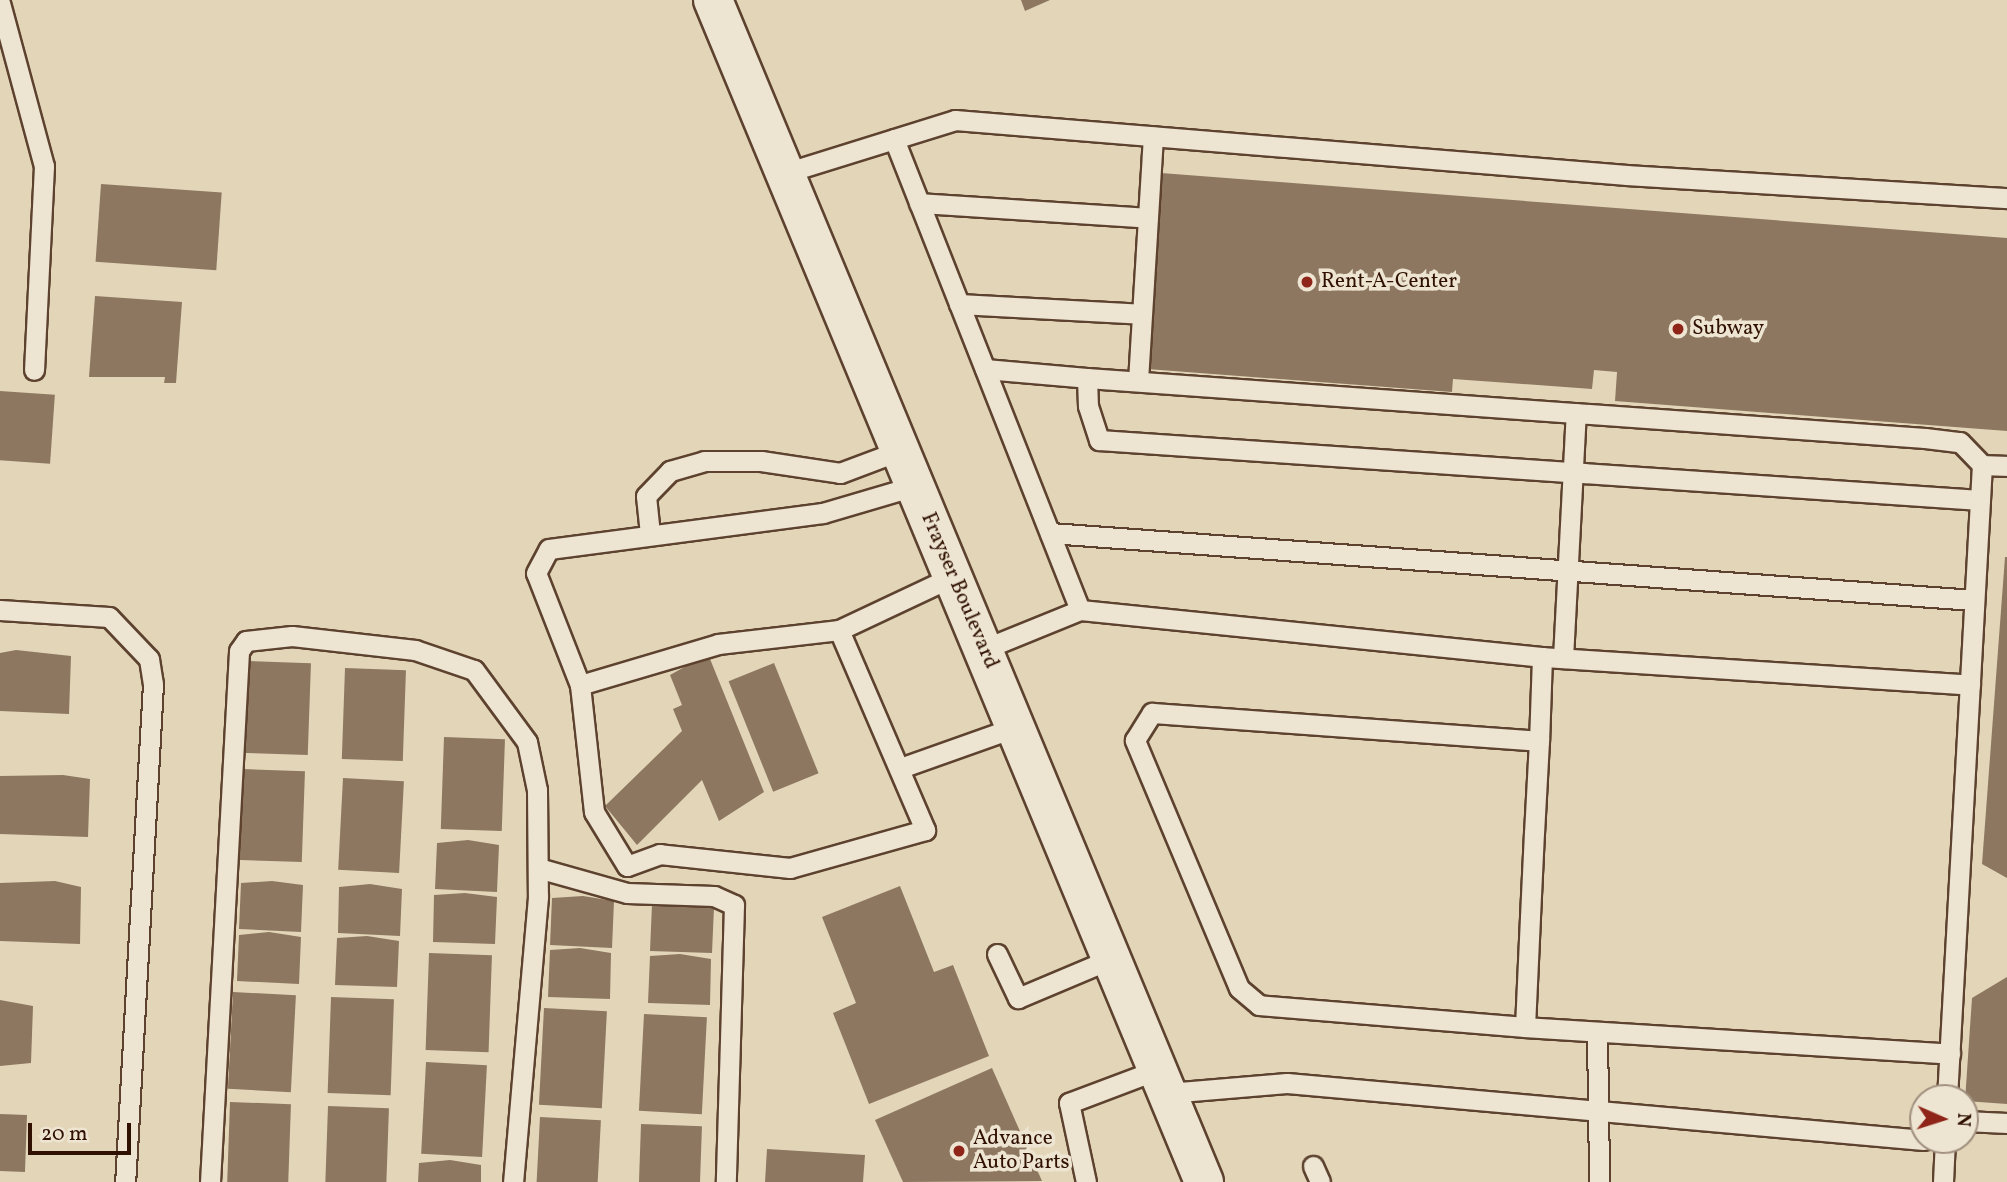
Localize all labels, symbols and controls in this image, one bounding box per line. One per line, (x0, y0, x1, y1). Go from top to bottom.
place label: Rent-A-Center (1321, 269, 1457, 295)
marker: Rent-A-Center (1299, 274, 1315, 290)
place label: Subway (1692, 316, 1764, 342)
marker: Subway (1670, 321, 1686, 337)
street label: Frayser Boulevard (915, 509, 1003, 673)
north arrow (1909, 1084, 1979, 1154)
scale bar (32, 1108, 135, 1152)
text: N (1950, 1112, 1976, 1128)
text: 20 m (41, 1120, 87, 1149)
place label: Advance Auto Parts (973, 1126, 1070, 1176)
marker: Advance Auto Parts (951, 1143, 967, 1159)

